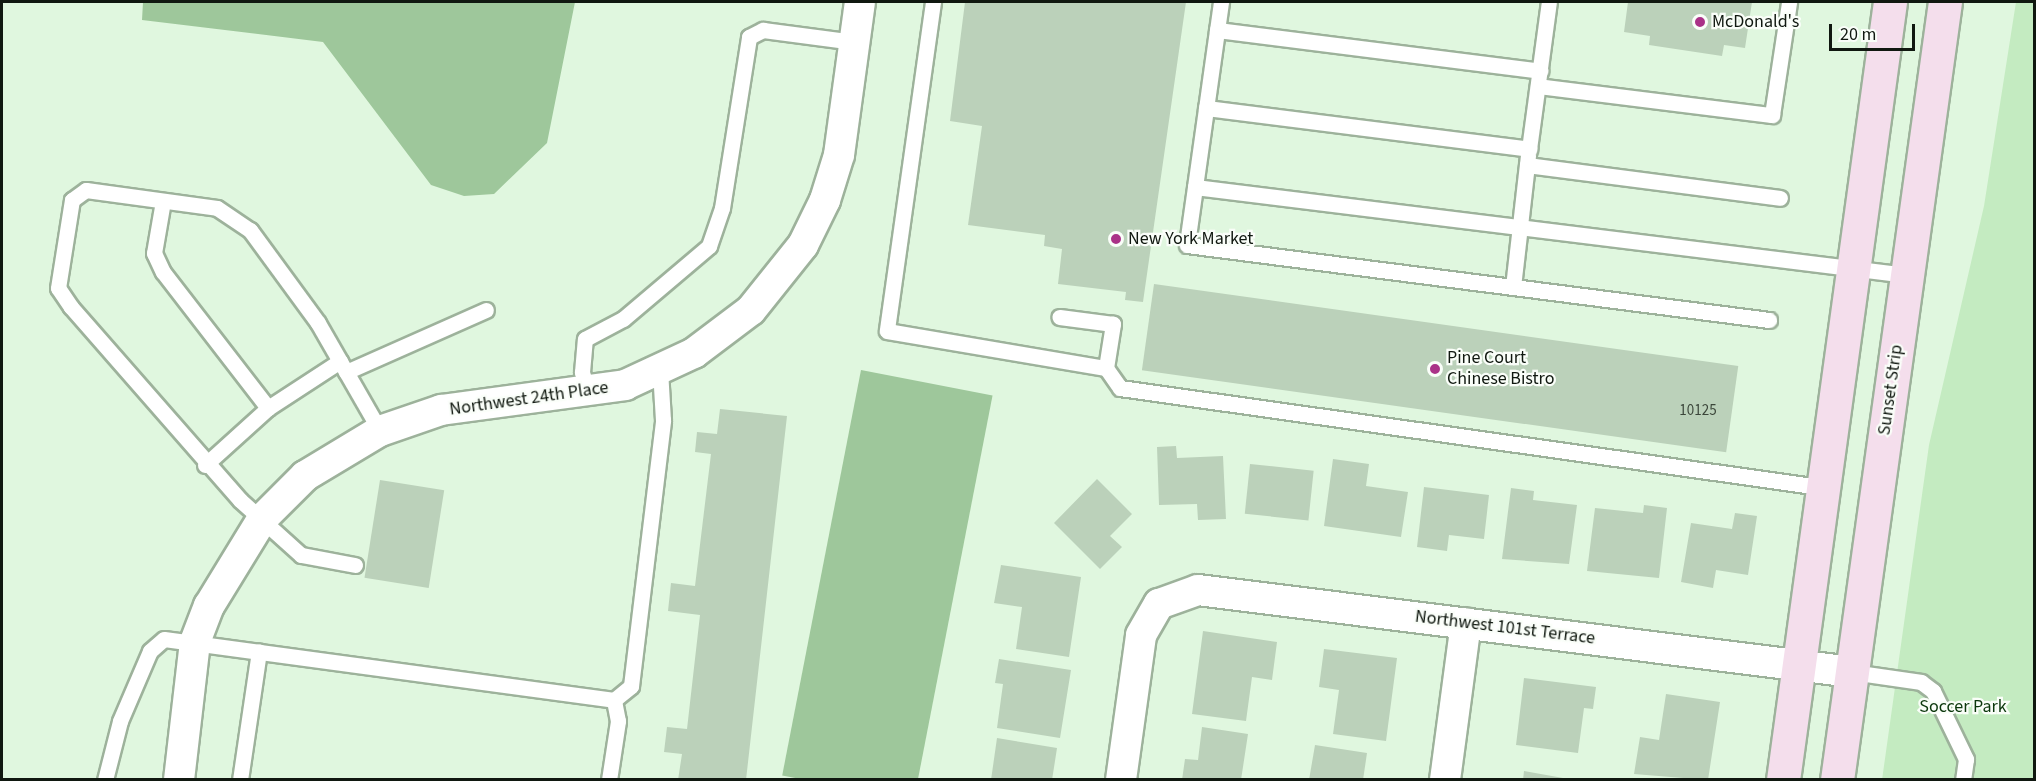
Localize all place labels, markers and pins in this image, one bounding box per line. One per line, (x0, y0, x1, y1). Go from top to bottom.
place label: McDonald's (1712, 11, 1799, 33)
marker: McDonald's (1693, 15, 1707, 29)
place label: New York Market (1128, 228, 1253, 250)
marker: New York Market (1109, 232, 1123, 246)
place label: Pine Court Chinese Bistro (1447, 348, 1554, 391)
marker: Pine Court Chinese Bistro (1428, 362, 1442, 376)

